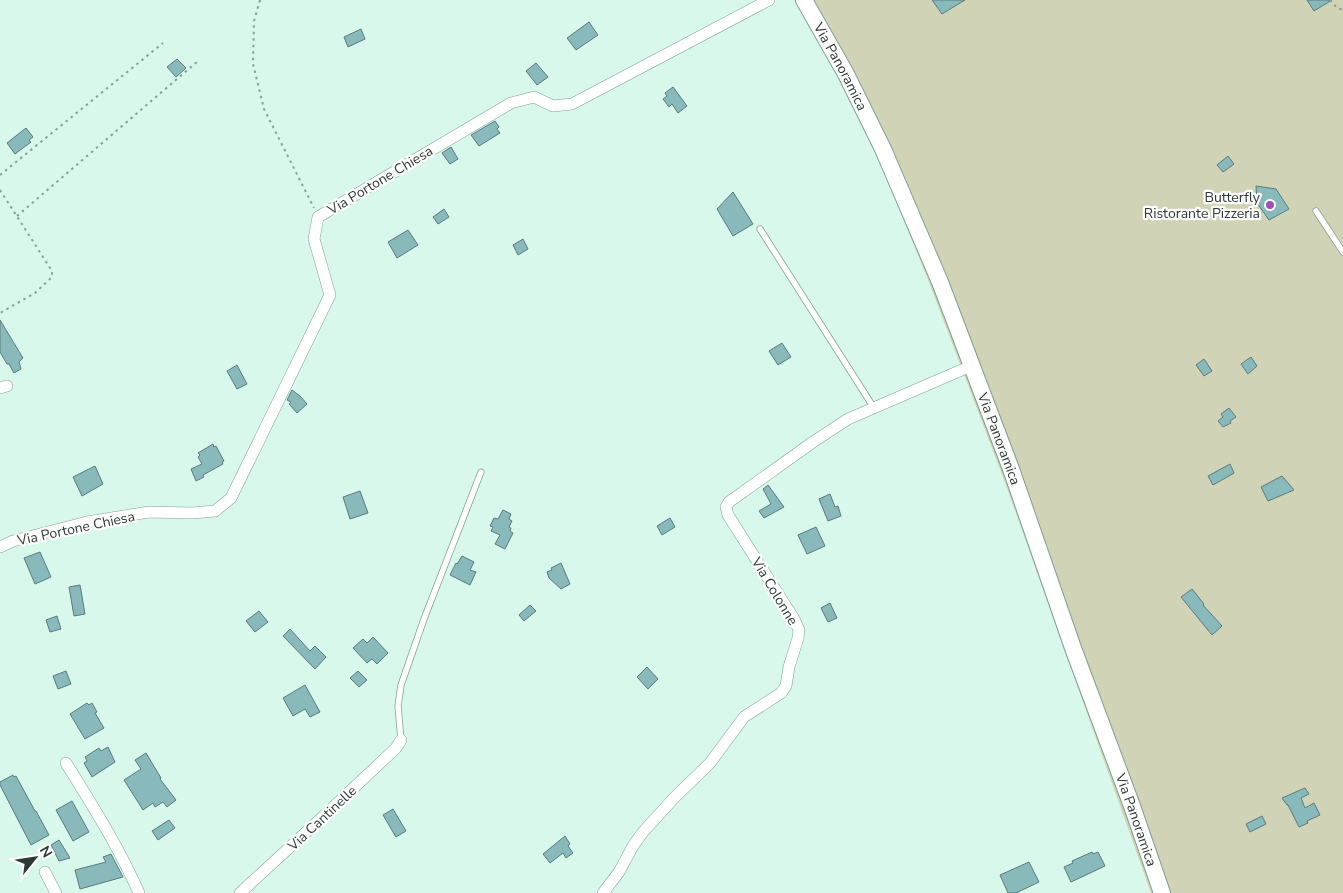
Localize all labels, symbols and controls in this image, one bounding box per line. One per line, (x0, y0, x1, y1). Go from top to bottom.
street label: Via Panoramica (808, 19, 872, 114)
street label: Via Portone Chiesa (323, 142, 436, 220)
place label: Butterfly Ristorante Pizzeria (1144, 188, 1261, 223)
marker: Butterfly Ristorante Pizzeria (1264, 199, 1276, 211)
street label: Via Panoramica (973, 389, 1025, 487)
street label: Via Portone Chiesa (15, 507, 137, 550)
street label: Via Colonne (746, 553, 802, 629)
street label: Via Panoramica (1110, 770, 1161, 869)
street label: Via Cantinelle (283, 782, 361, 856)
north arrow (10, 833, 60, 883)
text: N (35, 842, 57, 861)

